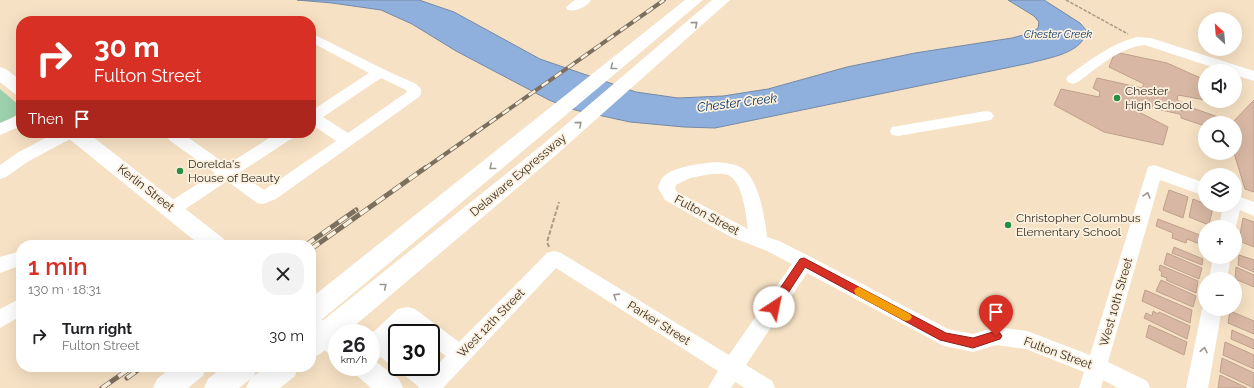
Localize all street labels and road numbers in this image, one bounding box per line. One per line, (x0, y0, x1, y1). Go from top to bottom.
street label: Delaware Expressway (467, 130, 569, 219)
street label: Kerlin Street (115, 162, 177, 214)
street label: Fulton Street (672, 192, 742, 238)
street label: West 10th Street (1097, 256, 1135, 348)
street label: West 12th Street (455, 286, 527, 360)
street label: Parker Street (625, 298, 693, 348)
street label: Fulton Street (1022, 334, 1094, 372)

